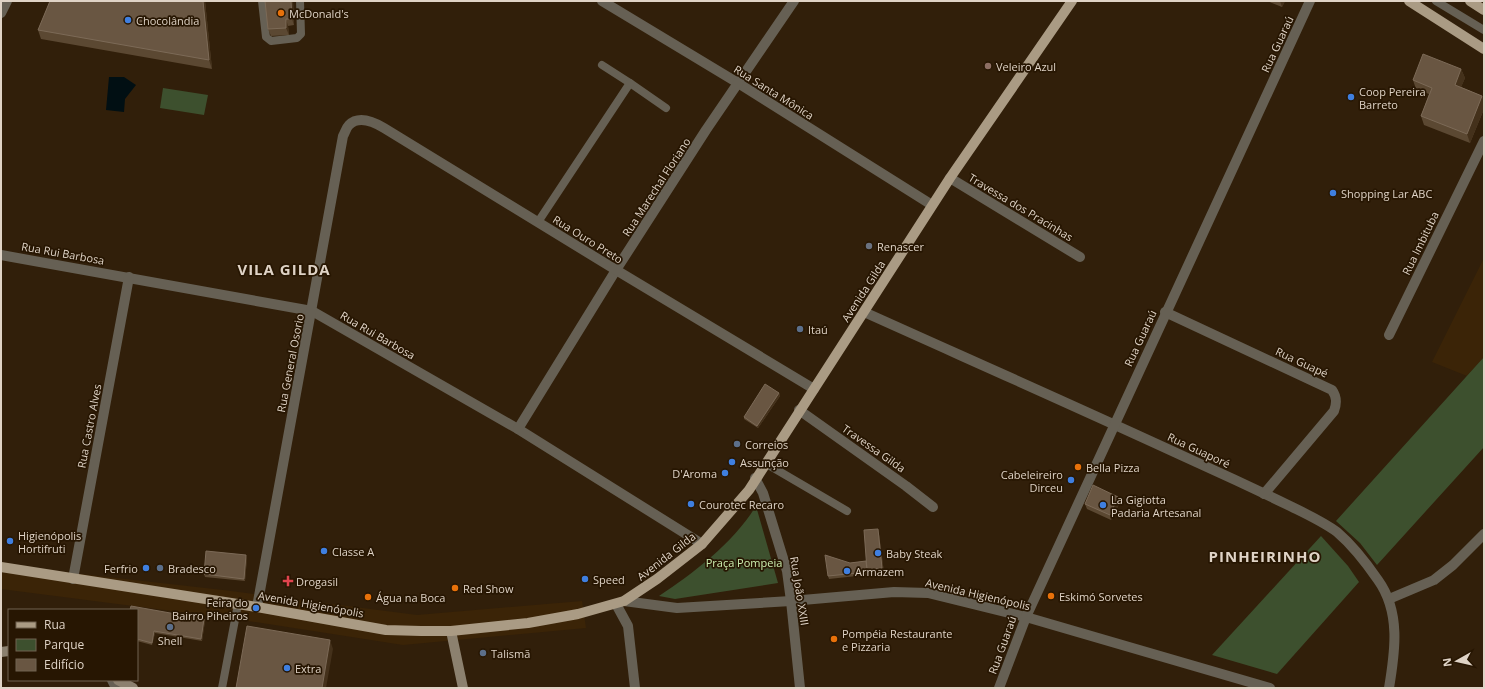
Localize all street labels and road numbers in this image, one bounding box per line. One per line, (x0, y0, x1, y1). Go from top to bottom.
street label: Rua Guaraú (1257, 13, 1297, 75)
street label: Rua Santa Mônica (731, 61, 817, 123)
street label: Rua Marechal Floriano (618, 134, 694, 239)
street label: Travessa dos Pracinhas (966, 170, 1076, 244)
street label: Rua Imbituba (1398, 209, 1442, 277)
street label: Rua Ouro Preto (550, 212, 626, 267)
street label: Rua Rui Barbosa (20, 238, 106, 268)
street label: Avenida Gilda (838, 257, 888, 325)
street label: Rua Rui Barbosa (338, 307, 418, 363)
street label: Rua Guaraú (1120, 307, 1160, 369)
street label: Rua General Osorio (273, 312, 307, 414)
street label: Rua Guapé (1273, 343, 1331, 381)
street label: Rua Castro Alves (73, 383, 105, 469)
street label: Travessa Gilda (839, 421, 909, 475)
street label: Rua Guaporé (1165, 429, 1233, 471)
street label: Avenida Gilda (634, 528, 698, 584)
street label: Rua João XXIII (787, 555, 813, 627)
street label: Avenida Higienópolis (924, 575, 1032, 613)
street label: Avenida Higienópolis (257, 587, 365, 621)
street label: Rua Guaraú (985, 614, 1019, 676)

